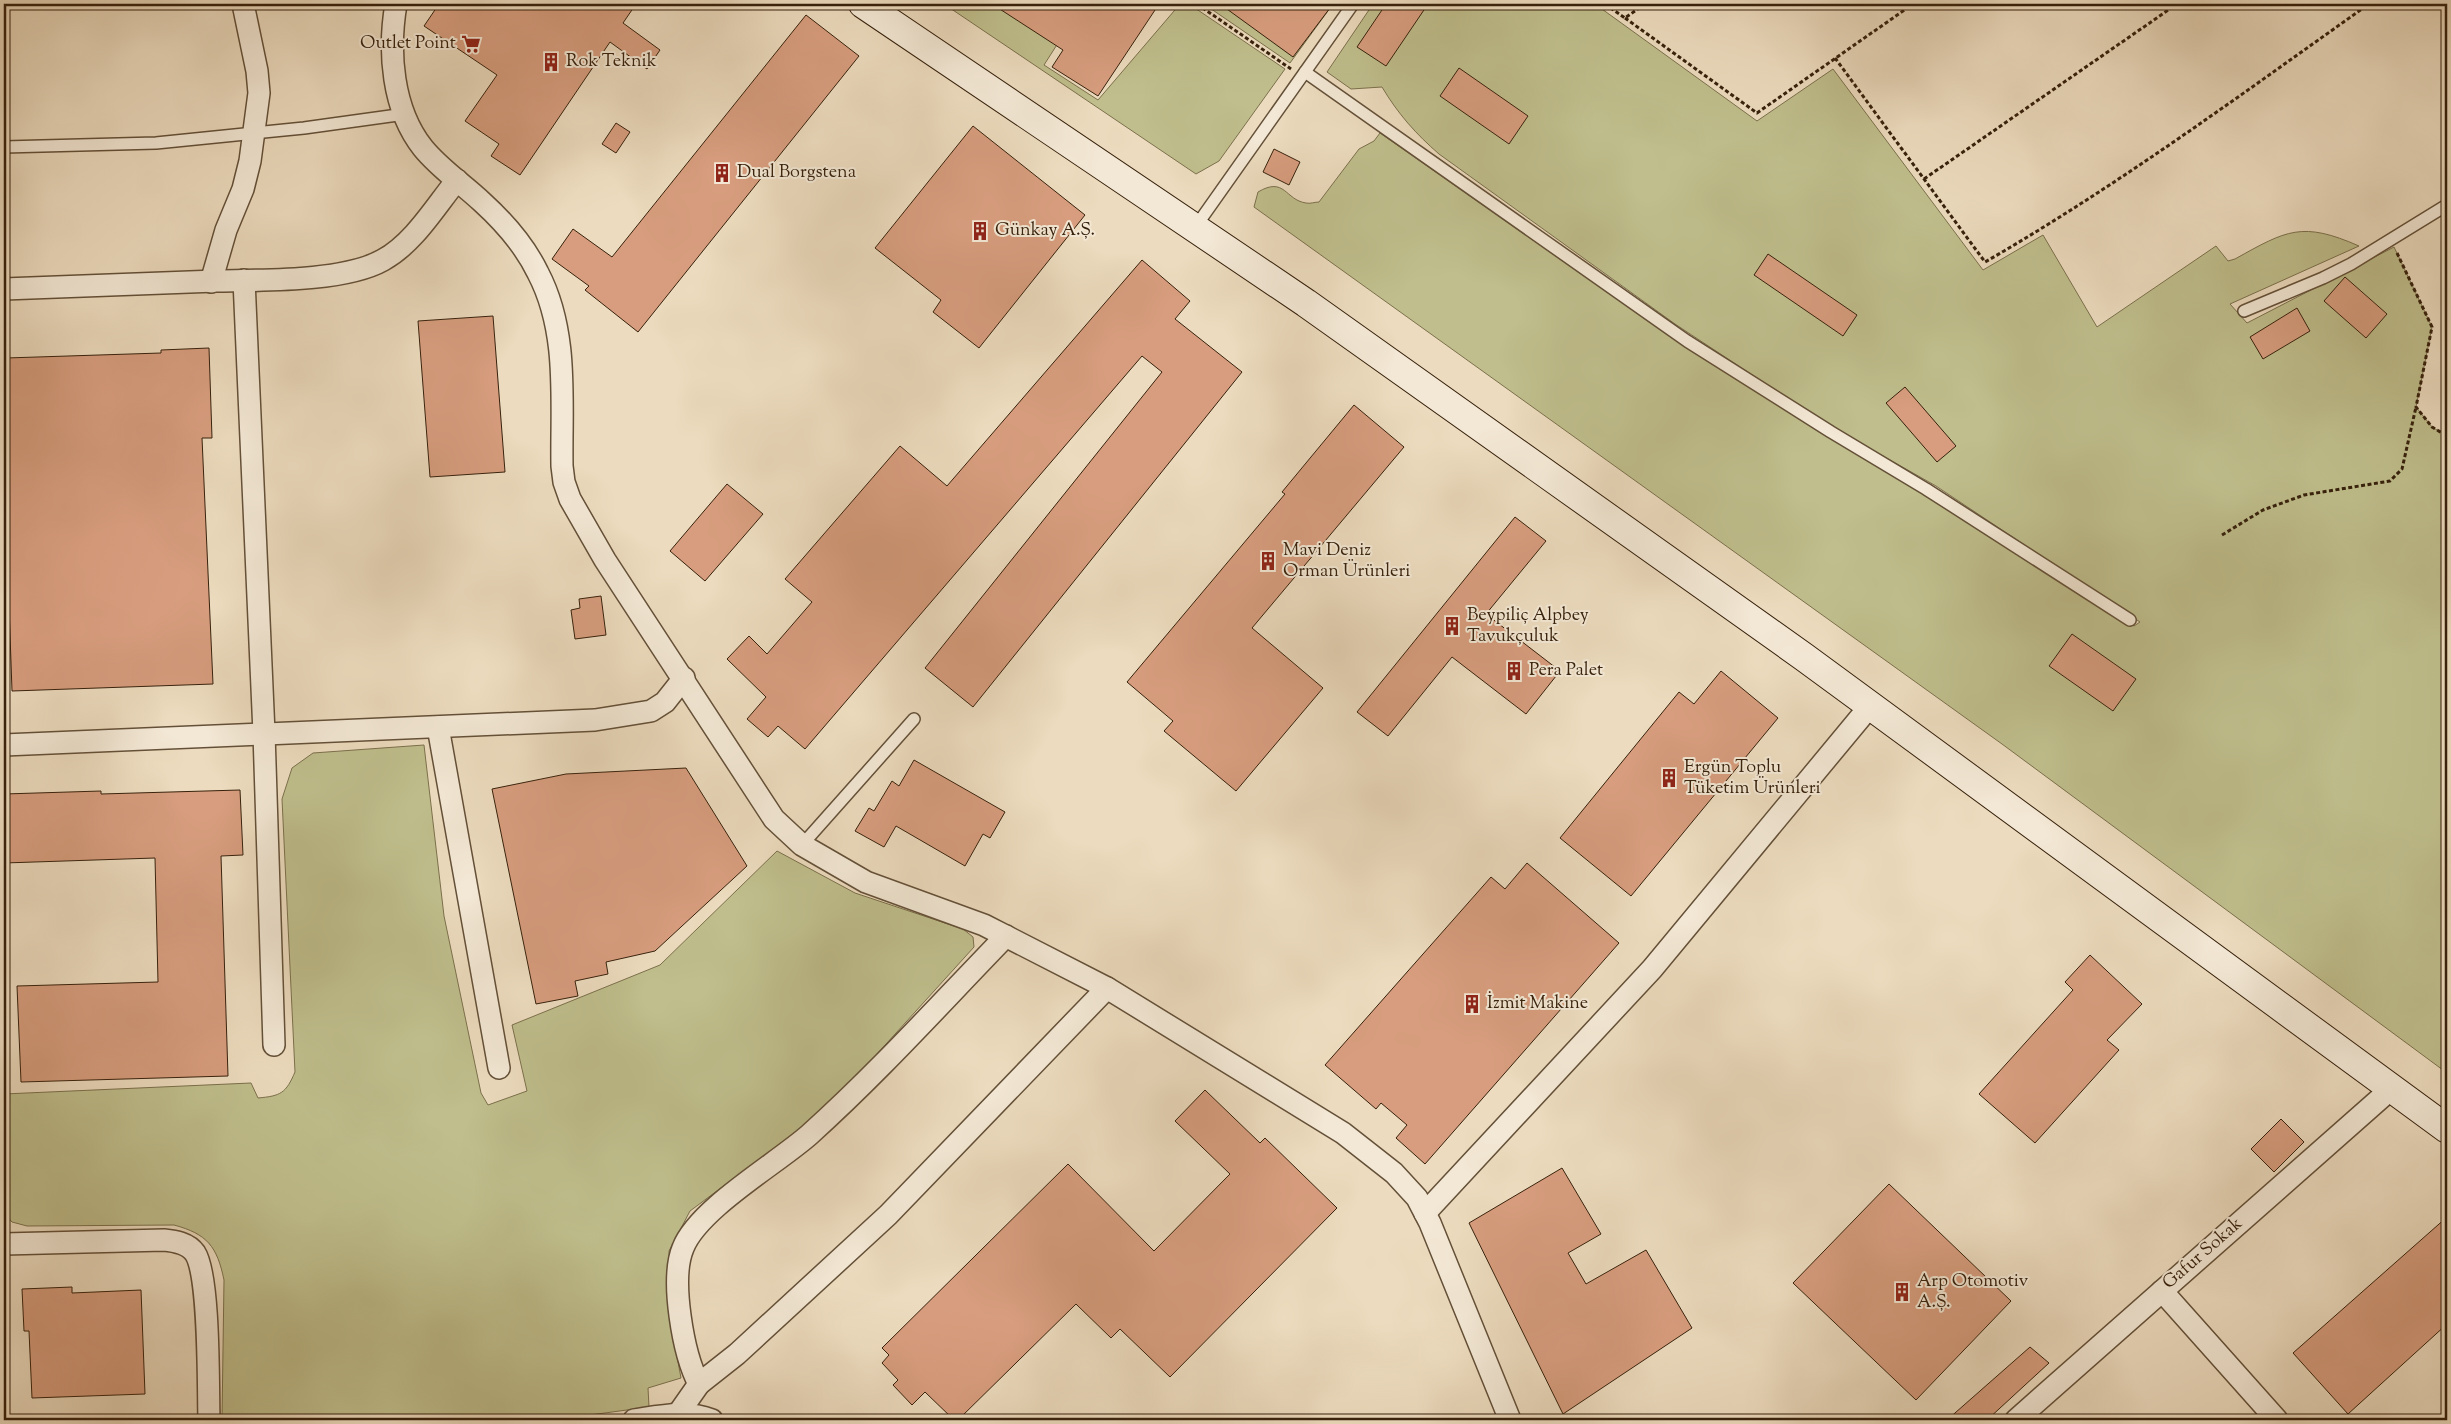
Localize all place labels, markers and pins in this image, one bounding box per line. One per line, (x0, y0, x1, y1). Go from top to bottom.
place label: Outlet Point (360, 31, 456, 57)
supermarket icon: Outlet Point (460, 33, 482, 55)
place label: Rok Teknik (566, 49, 657, 75)
building icon: Rok Teknik (540, 51, 562, 73)
place label: Dual Borgstena (737, 160, 856, 186)
building icon: Dual Borgstena (711, 162, 733, 184)
place label: Günkay A.Ş. (995, 218, 1095, 244)
building icon: Günkay A.Ş. (969, 220, 991, 242)
place label: Mavi Deniz Orman Ürünleri (1283, 538, 1410, 585)
building icon: Mavi Deniz Orman Ürünleri (1257, 550, 1279, 572)
place label: Beypiliç Alpbey Tavukçuluk (1467, 603, 1589, 650)
building icon: Beypiliç Alpbey Tavukçuluk (1441, 615, 1463, 637)
place label: Pera Palet (1529, 658, 1603, 684)
building icon: Pera Palet (1503, 660, 1525, 682)
place label: Ergün Toplu Tüketim Ürünleri (1684, 755, 1821, 802)
building icon: Ergün Toplu Tüketim Ürünleri (1658, 767, 1680, 789)
place label: İzmit Makine (1487, 991, 1588, 1017)
building icon: İzmit Makine (1461, 993, 1483, 1015)
place label: Arp Otomotiv A.Ş. (1917, 1269, 2029, 1316)
building icon: Arp Otomotiv A.Ş. (1891, 1281, 1913, 1303)

